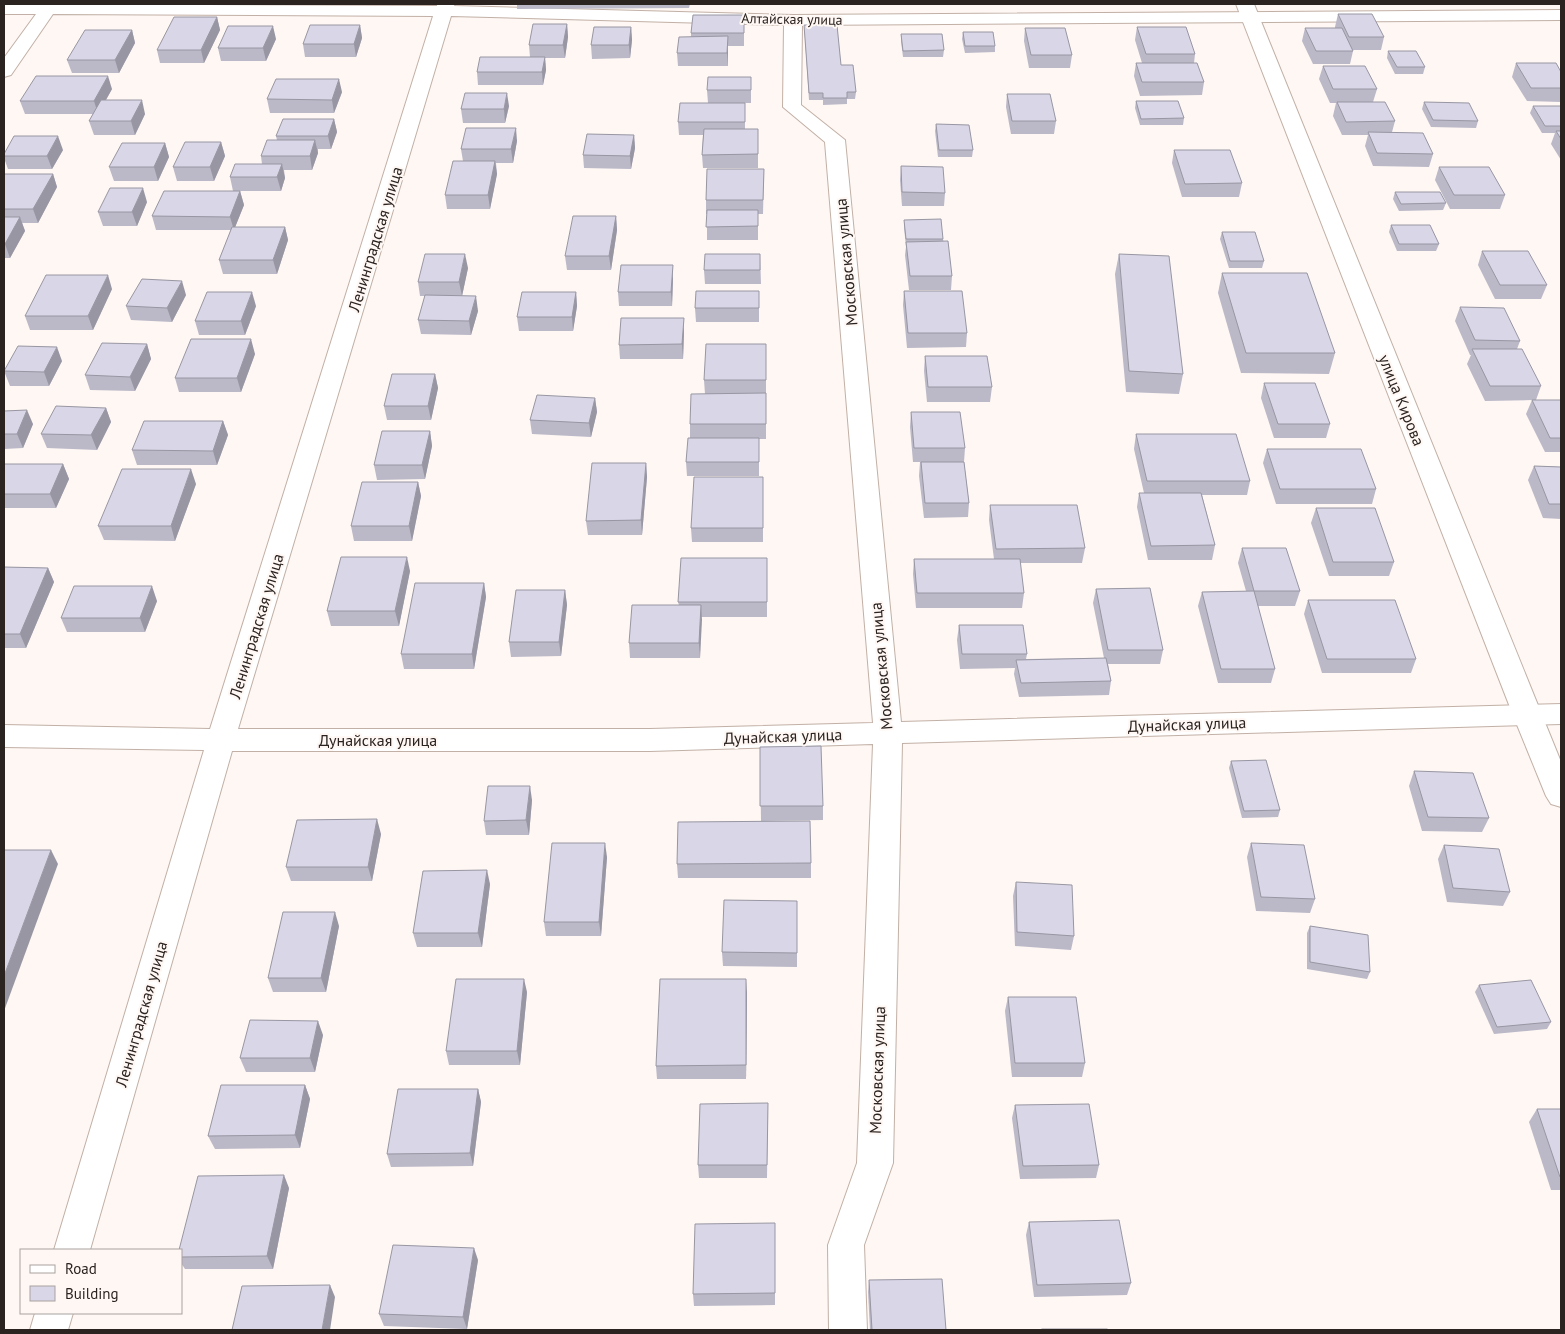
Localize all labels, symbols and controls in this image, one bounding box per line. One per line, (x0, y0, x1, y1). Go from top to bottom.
street label: Алтайская улица (741, 9, 843, 29)
street label: Ленинградская улица (343, 164, 407, 315)
street label: Московская улица (830, 197, 862, 327)
street label: улица Кирова (1375, 351, 1429, 449)
street label: Ленинградская улица (224, 551, 288, 702)
street label: Московская улица (865, 601, 897, 731)
street label: Дунайская улица (1127, 712, 1247, 736)
street label: Дунайская улица (723, 724, 843, 748)
street label: Дунайская улица (319, 730, 437, 750)
street label: Ленинградская улица (110, 939, 171, 1090)
street label: Московская улица (865, 1006, 889, 1134)
legend (20, 1249, 182, 1314)
text: Road (65, 1259, 97, 1278)
text: Building (65, 1284, 119, 1303)

